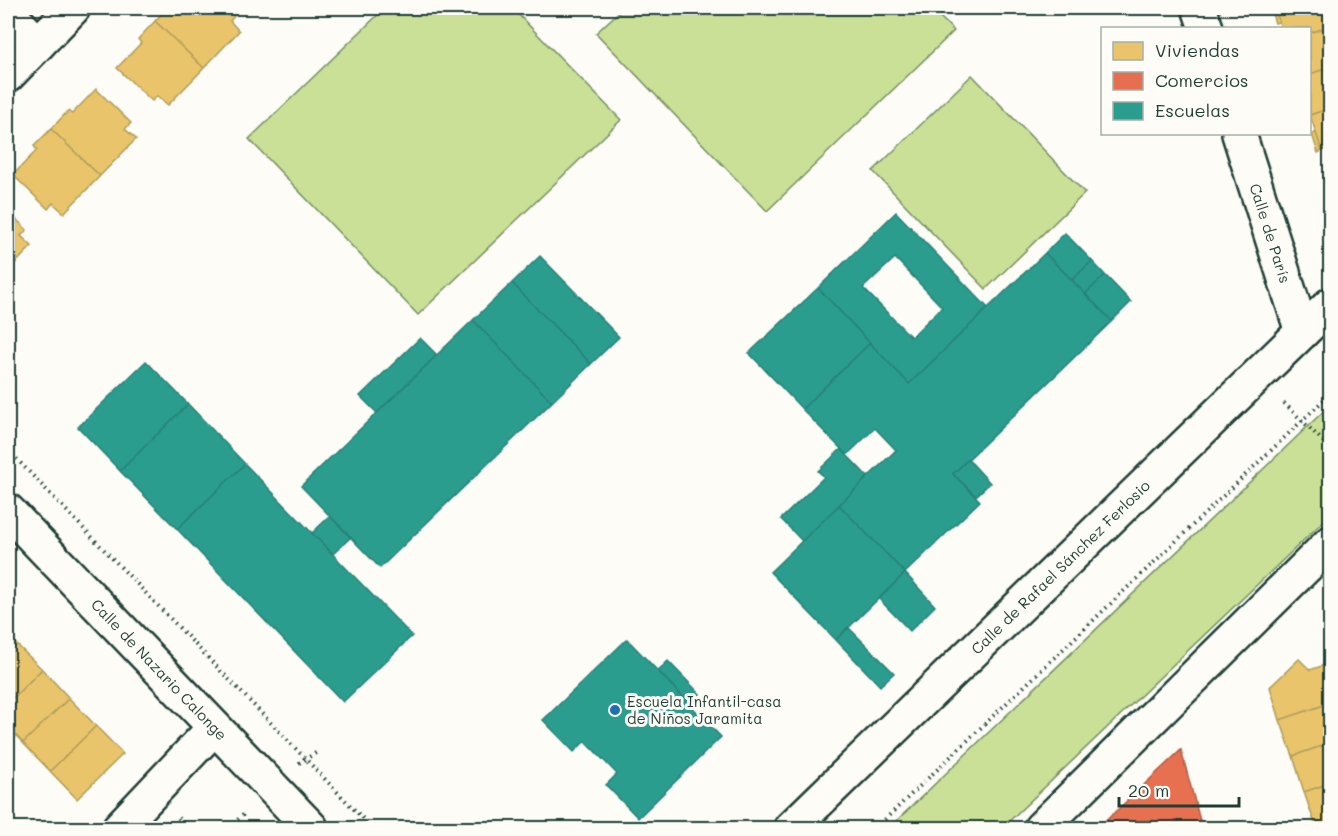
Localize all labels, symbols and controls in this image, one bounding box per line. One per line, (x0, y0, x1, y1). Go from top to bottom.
legend (1101, 27, 1311, 135)
text: Viviendas (1155, 38, 1240, 62)
text: Comercios (1155, 68, 1249, 92)
text: Escuelas (1155, 98, 1230, 122)
street label: Calle de París (1245, 181, 1296, 285)
street label: Calle de Rafael Sánchez Ferlosio (966, 475, 1154, 658)
street label: Calle de Nazario Calonge (87, 594, 232, 744)
place label: Escuela Infantil-casa de Niños Jaramita (627, 691, 782, 728)
marker: Escuela Infantil-casa de Niños Jaramita (608, 703, 622, 717)
scale bar (1119, 770, 1239, 808)
text: 20 m (1128, 778, 1169, 802)

